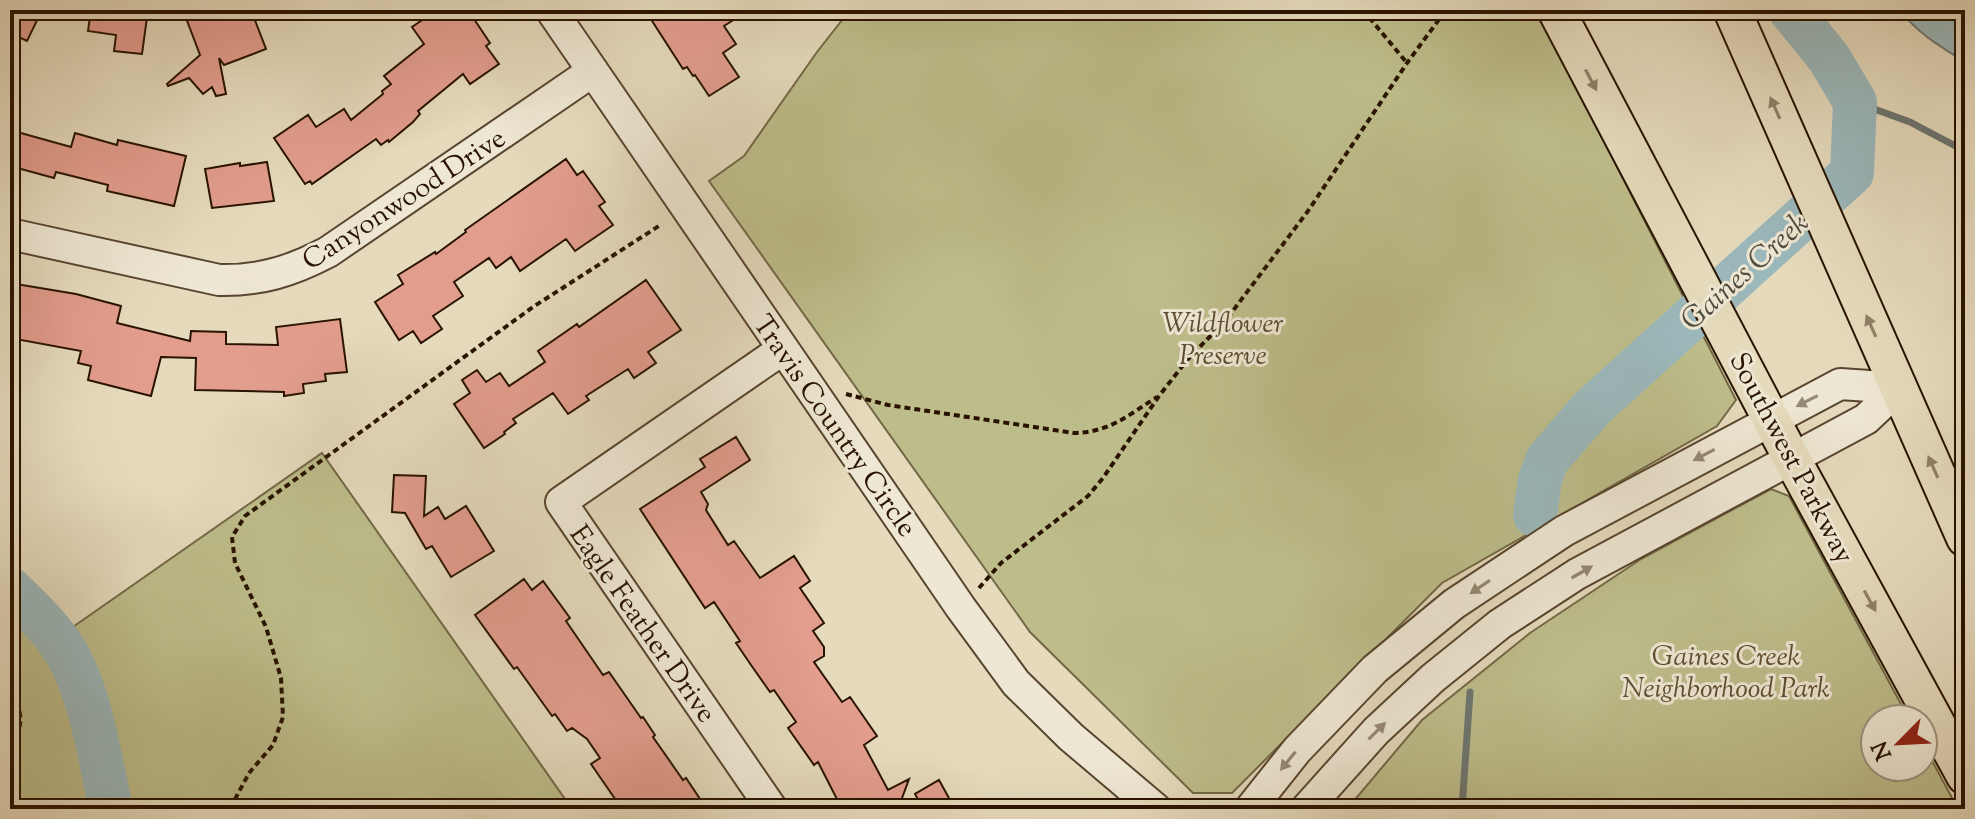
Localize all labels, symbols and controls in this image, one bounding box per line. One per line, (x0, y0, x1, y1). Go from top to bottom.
one-way arrow (1584, 68, 1597, 91)
one-way arrow (1768, 96, 1781, 120)
street label: Canyonwood Drive (295, 120, 514, 281)
water label: Gaines Creek (1672, 204, 1819, 342)
park label: Wildflower Preserve (1163, 305, 1284, 377)
street label: Travis Country Circle (742, 308, 925, 546)
one-way arrow (1864, 314, 1878, 337)
street label: Southwest Parkway (1718, 346, 1863, 571)
one-way arrow (1796, 394, 1819, 407)
one-way arrow (1692, 449, 1715, 462)
one-way arrow (1927, 455, 1940, 479)
street label: Eagle Feather Drive (558, 518, 725, 732)
one-way arrow (1571, 565, 1593, 579)
one-way arrow (1469, 579, 1490, 594)
one-way arrow (1862, 590, 1876, 612)
park label: Gaines Creek Neighborhood Park (1622, 638, 1830, 710)
north arrow (1859, 703, 1939, 783)
one-way arrow (1367, 722, 1386, 741)
text: N (1865, 735, 1902, 764)
one-way arrow (1280, 751, 1297, 771)

